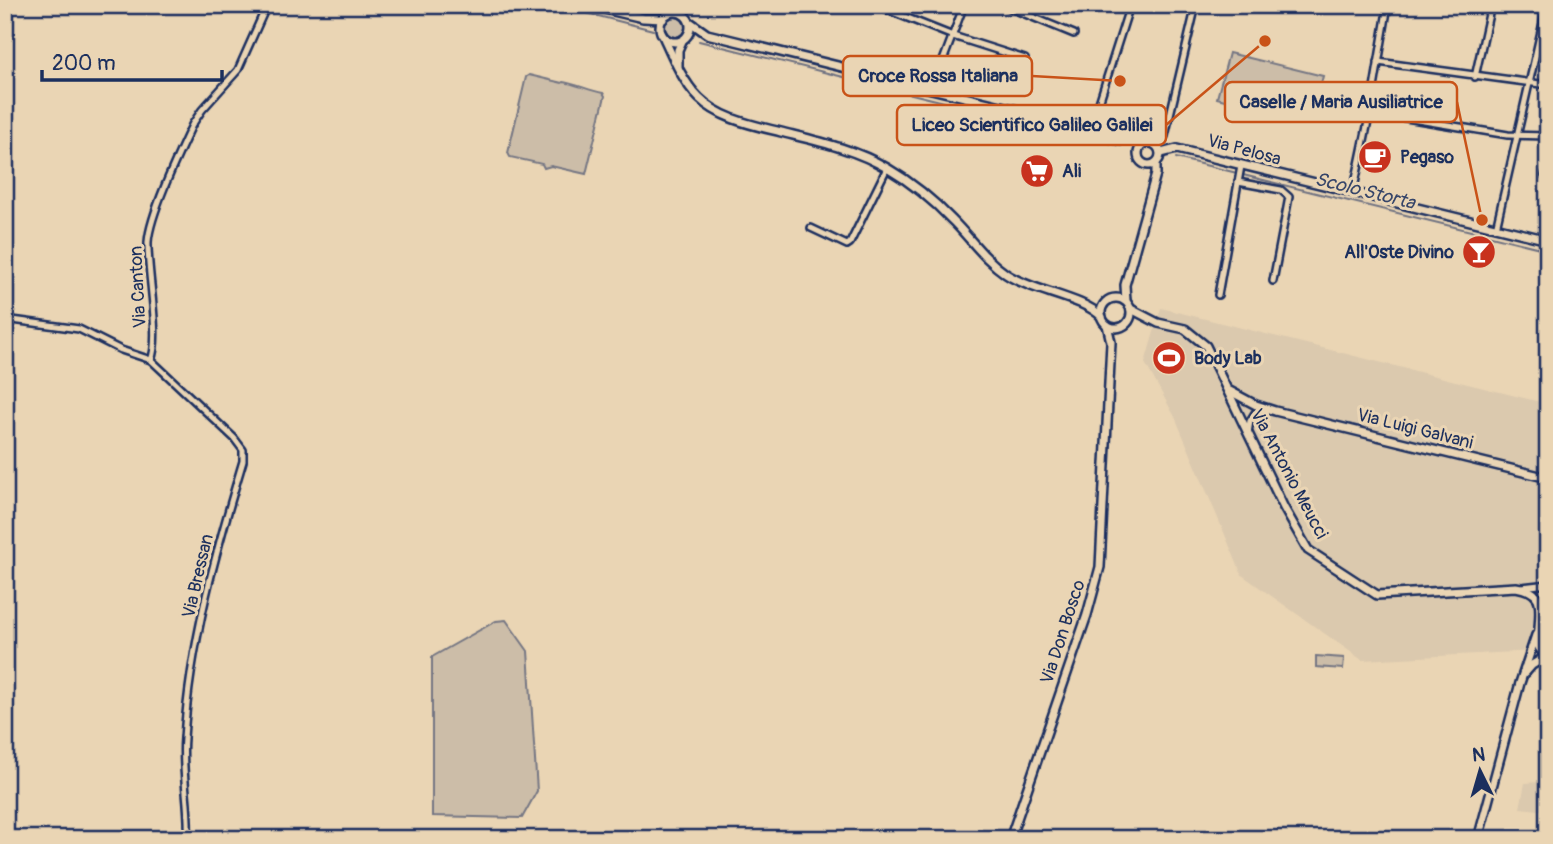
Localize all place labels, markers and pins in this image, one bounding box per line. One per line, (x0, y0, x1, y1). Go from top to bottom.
callout: Croce Rossa Italiana (843, 56, 1032, 96)
callout: Caselle / Maria Ausiliatrice (1225, 82, 1457, 122)
callout: Liceo Scientifico Galileo Galilei (897, 105, 1166, 145)
cafe icon: Pegaso (1356, 138, 1394, 176)
place label: Pegaso (1400, 146, 1454, 169)
supermarket icon: Ali (1018, 152, 1056, 190)
place label: Ali (1062, 160, 1081, 183)
bar icon: All'Oste Divino (1460, 233, 1498, 271)
place label: All'Oste Divino (1344, 241, 1454, 264)
sports icon: Body Lab (1150, 339, 1188, 377)
place label: Body Lab (1194, 347, 1262, 370)

